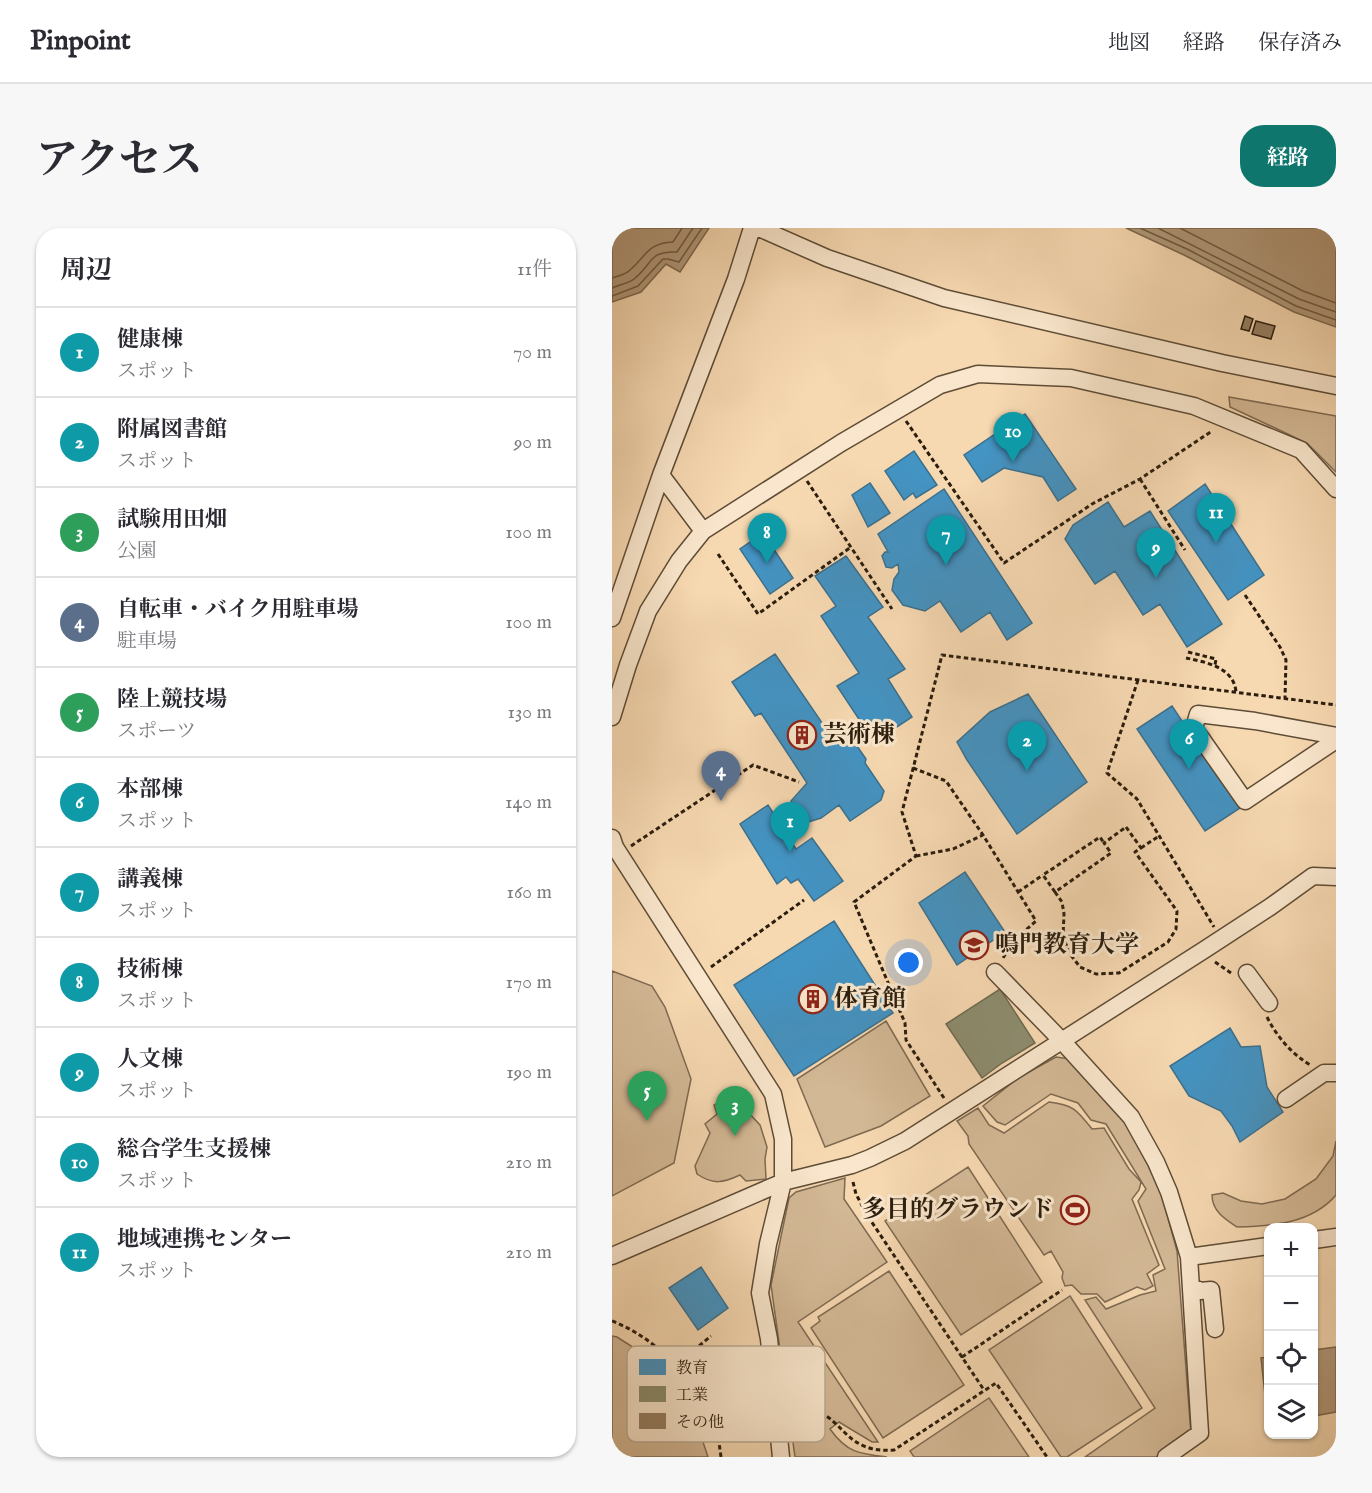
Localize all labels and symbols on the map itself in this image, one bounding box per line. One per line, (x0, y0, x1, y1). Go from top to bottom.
pin: 10 (994, 412, 1032, 462)
pin: 11 (1196, 494, 1236, 543)
pin: 8 (748, 514, 786, 563)
pin: 7 (926, 516, 966, 565)
pin: 9 (1136, 528, 1176, 578)
building icon: 芸術棟 (786, 719, 818, 751)
place label: 芸術棟 (823, 720, 895, 751)
pin: 6 (1170, 720, 1208, 769)
pin: 2 (1008, 722, 1046, 771)
pin: 4 (702, 752, 740, 801)
pin: 1 (770, 802, 810, 852)
school or university icon: 鳴門教育大学 (958, 929, 990, 961)
place label: 鳴門教育大学 (995, 930, 1139, 961)
your location (894, 948, 923, 977)
building icon: 体育館 (797, 983, 829, 1015)
place label: 体育館 (834, 984, 906, 1015)
pin: 5 (627, 1072, 666, 1121)
pin: 3 (716, 1086, 754, 1136)
sports icon: 多目的グラウンド (1059, 1194, 1091, 1226)
place label: 多目的グラウンド (862, 1195, 1054, 1226)
legend (627, 1346, 825, 1442)
text: 教育 (676, 1359, 708, 1379)
text: 工業 (676, 1386, 708, 1406)
text: その他 (676, 1413, 724, 1433)

